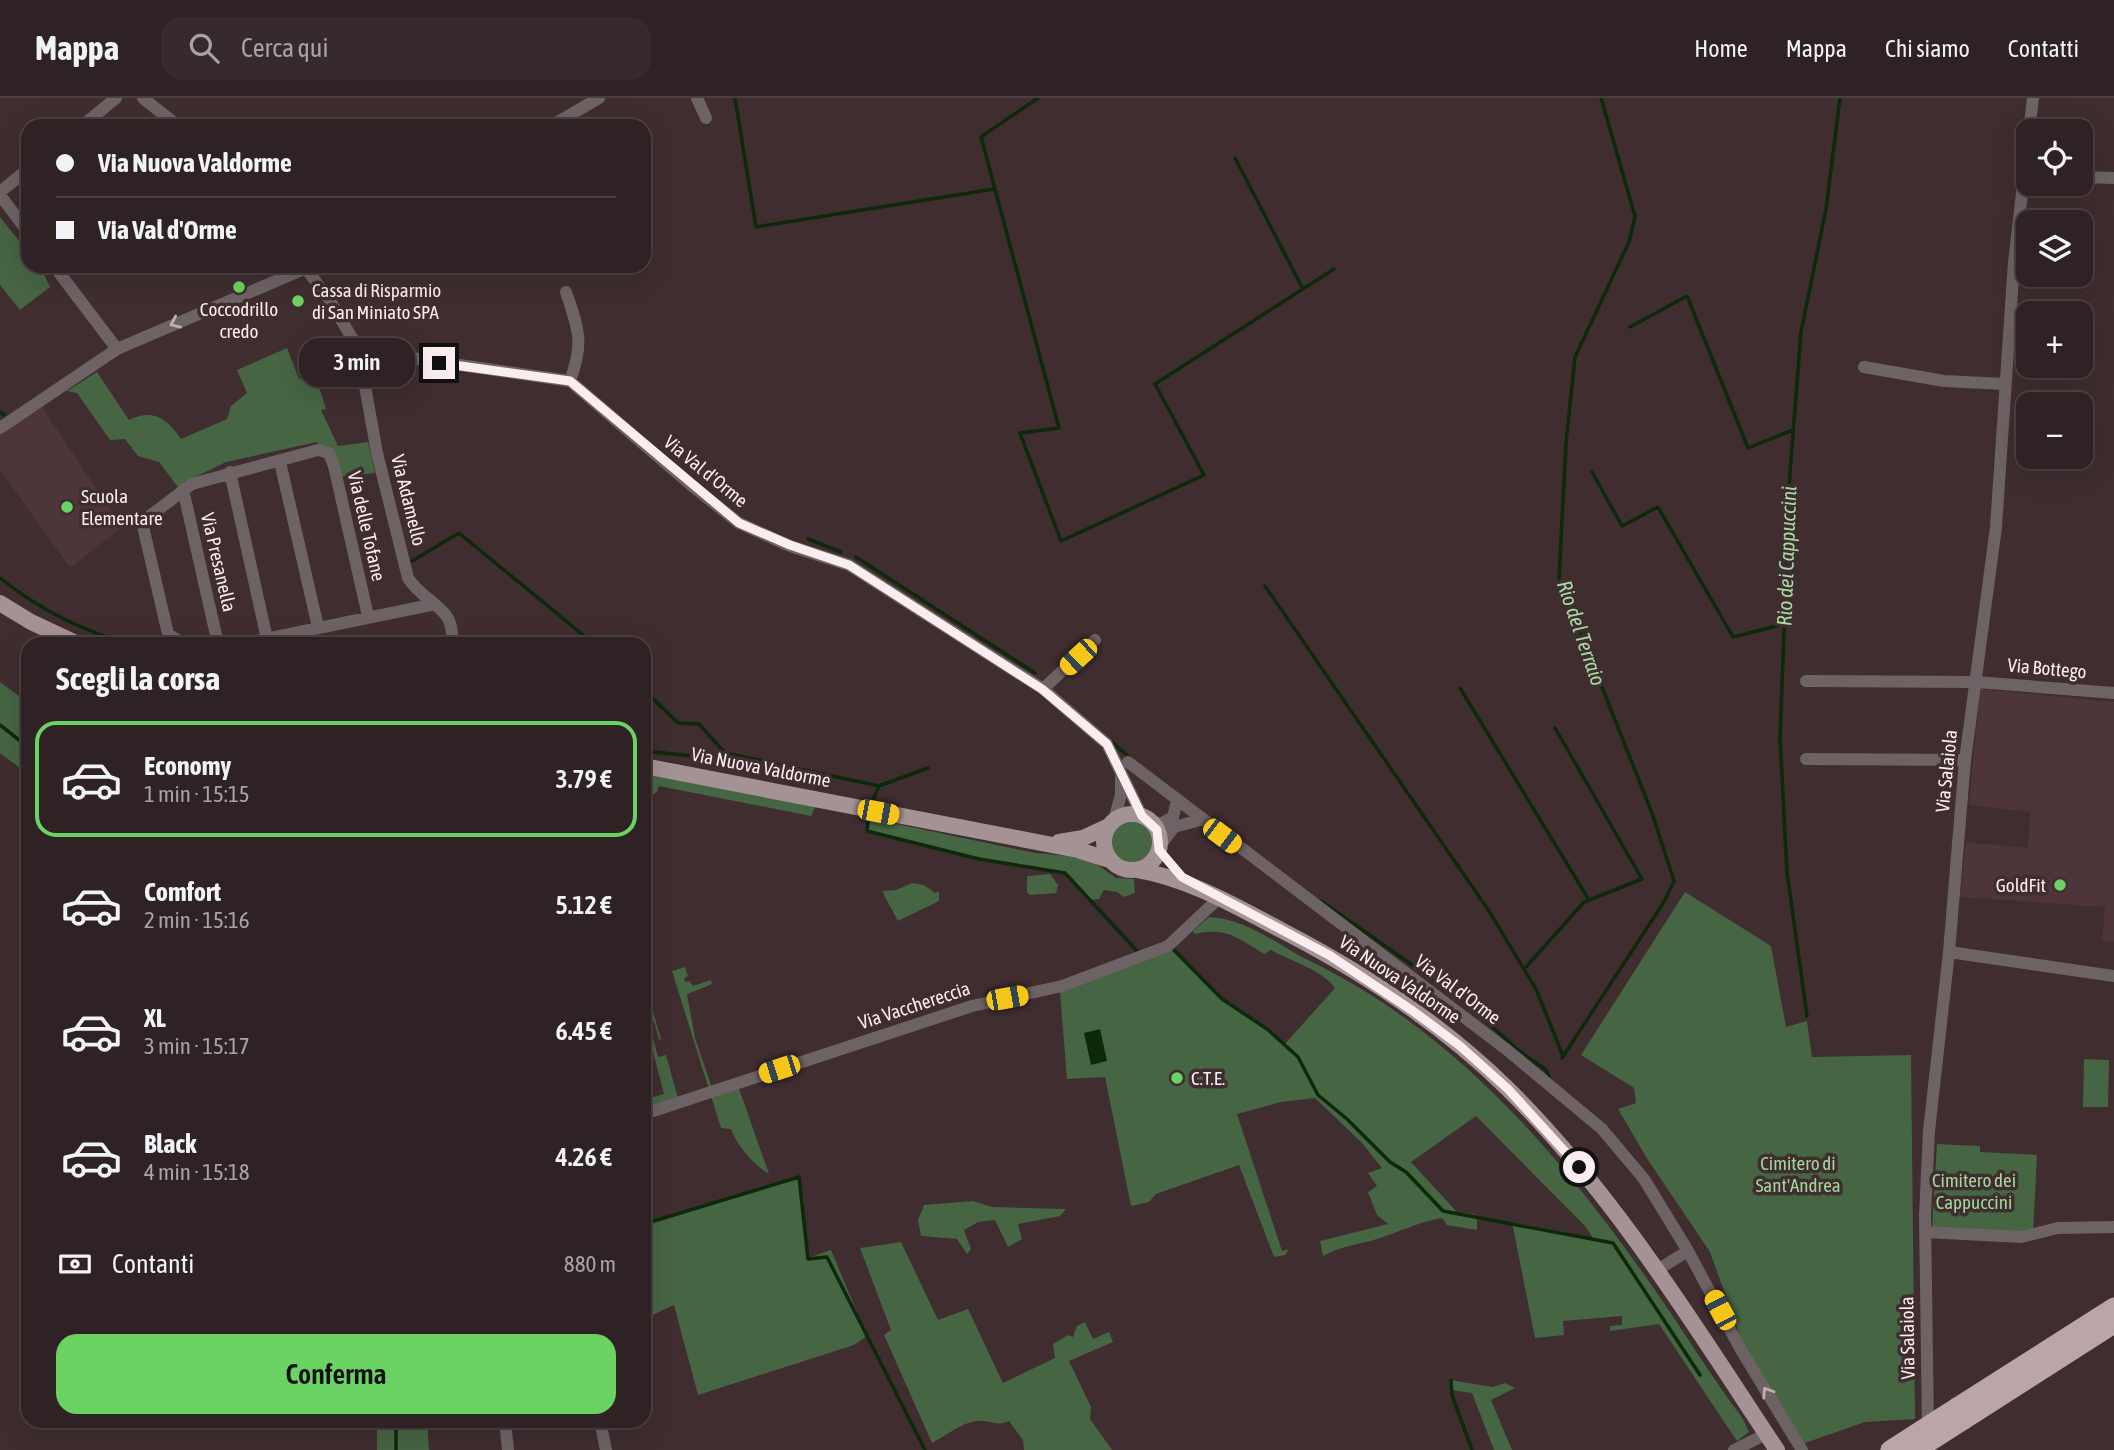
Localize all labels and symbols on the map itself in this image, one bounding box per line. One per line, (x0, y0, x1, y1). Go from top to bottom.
marker: Coccodrillo credo (231, 279, 247, 295)
place label: Cassa di Risparmio di San Miniato SPA (312, 279, 441, 323)
marker: Cassa di Risparmio di San Miniato SPA (290, 293, 306, 309)
place label: Coccodrillo credo (200, 298, 278, 342)
one-way arrow (170, 315, 183, 329)
callout: 3 min (299, 338, 414, 388)
route end (423, 347, 455, 379)
street label: Via Val d'Orme (660, 431, 752, 511)
street label: Via Adamello (387, 452, 431, 548)
street label: Via delle Tofane (344, 469, 390, 583)
place label: Scuola Elementare (81, 485, 163, 529)
water label: Rio dei Cappuccini (1772, 485, 1800, 626)
marker: Scuola Elementare (59, 499, 75, 515)
street label: Via Presanella (197, 510, 241, 614)
water label: Rio del Terraio (1553, 577, 1611, 689)
car (1056, 635, 1101, 679)
street label: Via Bottego (2007, 654, 2087, 682)
street label: Via Salaiola (1931, 729, 1961, 813)
street label: Via Nuova Valdorme (689, 743, 833, 791)
car (856, 798, 901, 826)
car (1199, 815, 1246, 857)
place label: GoldFit (1996, 874, 2046, 896)
marker: GoldFit (2052, 877, 2068, 893)
street label: Via Nuova Valdorme (1335, 930, 1465, 1028)
street label: Via Val d'Orme (1411, 950, 1505, 1028)
street label: Via Vacchereccia (855, 977, 973, 1033)
car (985, 984, 1030, 1012)
car (756, 1053, 803, 1085)
place label: C.T.E. (1191, 1067, 1225, 1089)
marker: C.T.E. (1169, 1070, 1185, 1086)
route start (1563, 1151, 1595, 1183)
park label: Cimitero di Sant'Andrea (1755, 1152, 1841, 1196)
park label: Cimitero dei Cappuccini (1932, 1169, 2016, 1213)
car (1701, 1287, 1740, 1333)
street label: Via Salaiola (1895, 1296, 1919, 1380)
one-way arrow (1762, 1386, 1775, 1399)

